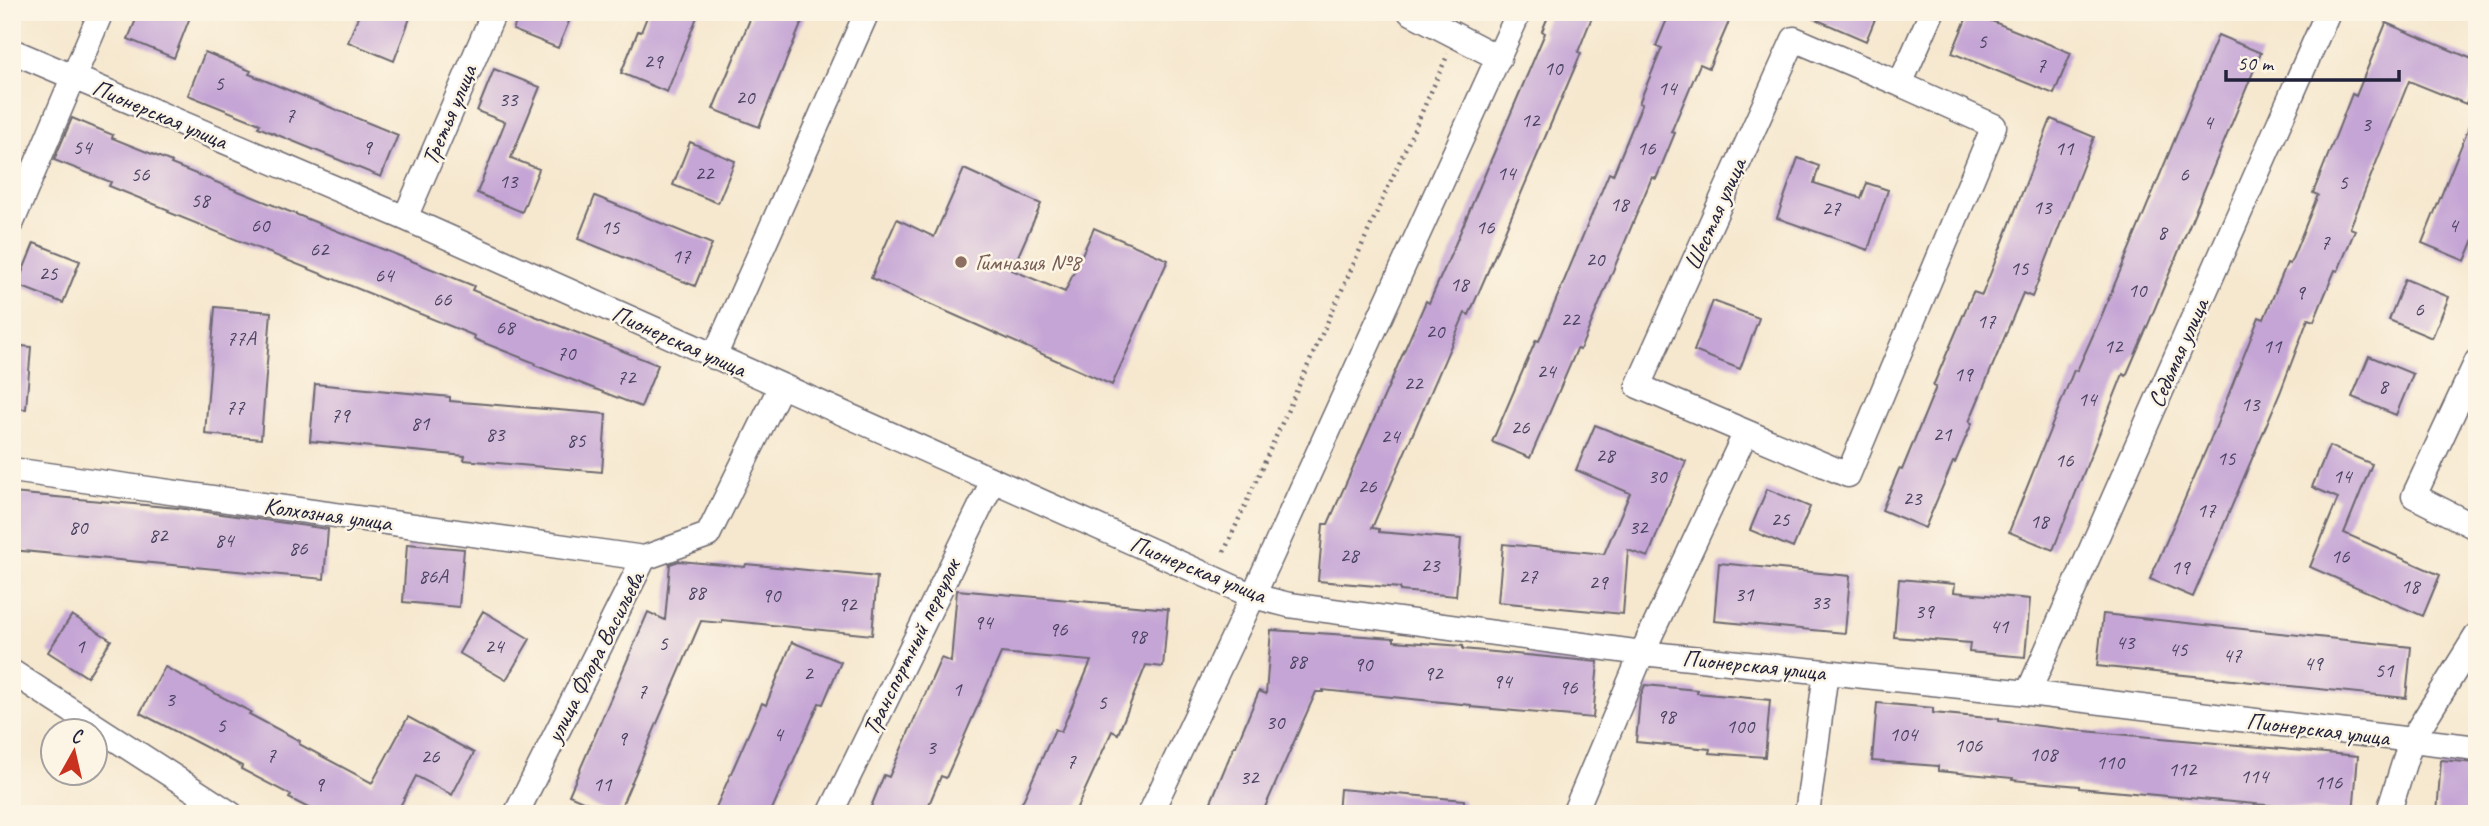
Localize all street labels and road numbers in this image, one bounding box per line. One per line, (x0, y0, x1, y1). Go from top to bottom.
street label: Третья улица (415, 59, 484, 169)
street label: Пионерская улица (88, 72, 233, 156)
street label: Шестая улица (1677, 151, 1754, 275)
street label: Седьмая улица (2141, 292, 2216, 412)
street label: Пионерская улица (607, 298, 752, 384)
street label: Колхозная улица (262, 490, 395, 538)
street label: Пионерская улица (1126, 528, 1271, 610)
street label: Транспортный переулок (855, 552, 968, 740)
street label: улица Флора Васильева (538, 565, 652, 749)
street label: Пионерская улица (1681, 643, 1828, 688)
street label: Пионерская улица (2245, 705, 2392, 753)

